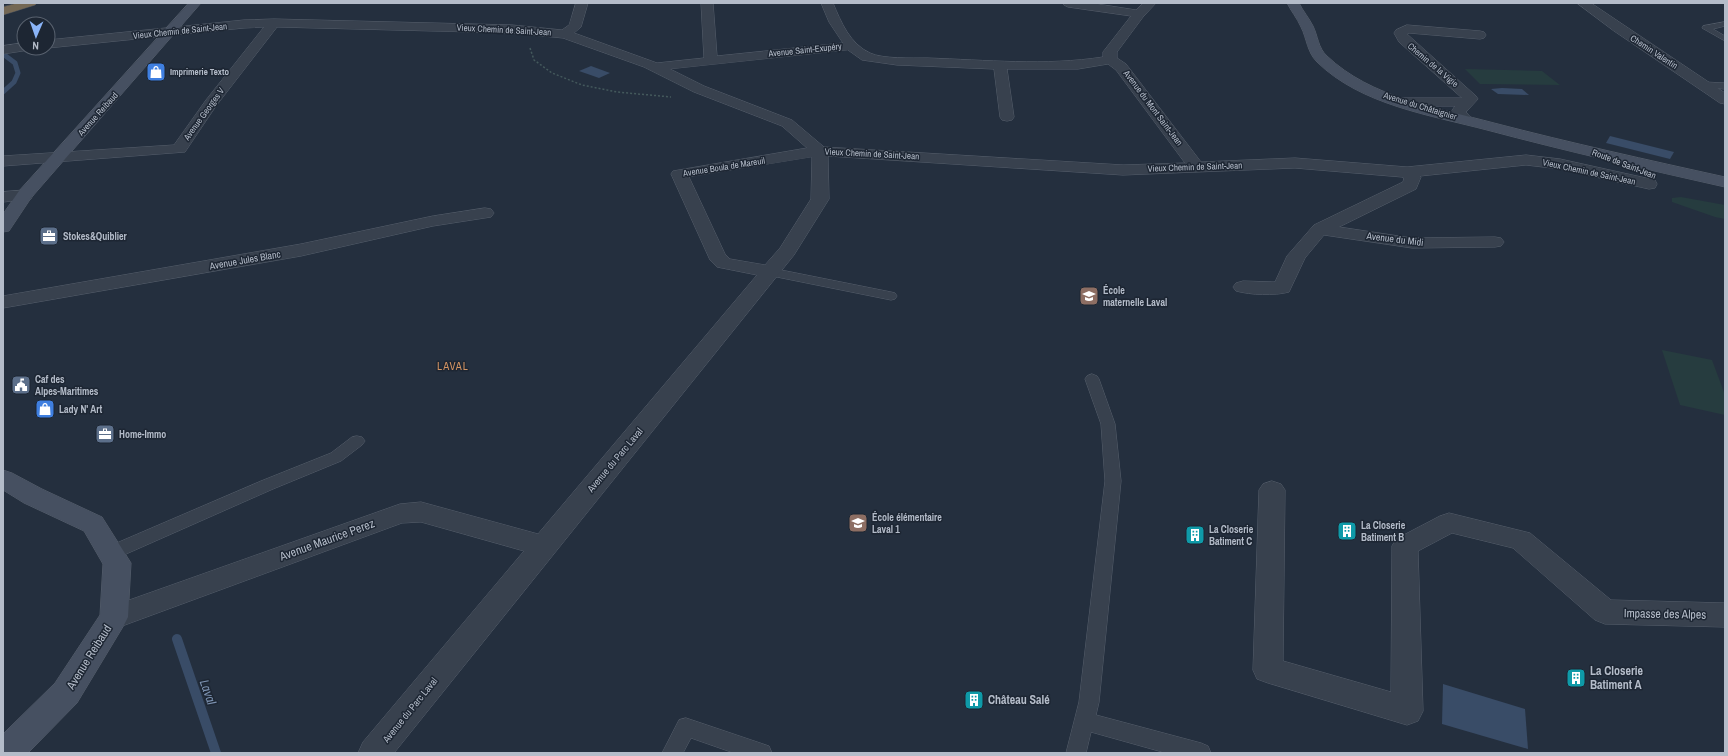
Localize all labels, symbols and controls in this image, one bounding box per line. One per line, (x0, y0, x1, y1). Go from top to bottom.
north arrow (16, 16, 56, 56)
street label: Vieux Chemin de Saint-Jean (132, 20, 228, 42)
street label: Vieux Chemin de Saint-Jean (456, 22, 552, 38)
street label: Chemin Valentin (1628, 32, 1680, 72)
text: N (32, 39, 39, 53)
street label: Avenue Saint-Exupéry (767, 40, 843, 60)
street label: Chemin de la Vigie (1405, 40, 1461, 90)
shop icon: Imprimerie Texto (145, 61, 167, 83)
place label: Imprimerie Texto (170, 66, 229, 78)
street label: Avenue du Mont Saint-Jean (1120, 67, 1185, 148)
street label: Avenue Georges V (180, 85, 227, 144)
street label: Avenue du Châtaignier (1381, 89, 1459, 123)
street label: Avenue Reibaud (75, 90, 121, 139)
street label: Vieux Chemin de Saint-Jean (824, 146, 920, 162)
street label: Route de Saint-Jean (1590, 146, 1658, 182)
street label: Avenue Boula de Mareuil (681, 155, 766, 180)
street label: Vieux Chemin de Saint-Jean (1541, 156, 1637, 188)
street label: Vieux Chemin de Saint-Jean (1147, 159, 1243, 175)
office icon: Stokes&Quiblier (38, 225, 60, 247)
street label: Avenue du Midi (1365, 229, 1424, 249)
place label: Stokes&Quiblier (63, 230, 128, 243)
street label: Avenue Jules Blanc (207, 247, 282, 273)
place label: École maternelle Laval (1103, 284, 1167, 309)
school or university icon: École maternelle Laval (1078, 285, 1100, 307)
district label: LAVAL (437, 359, 469, 373)
place label: Caf des Alpes-Maritimes (35, 373, 99, 398)
public building icon: Caf des Alpes-Maritimes (10, 374, 32, 396)
shop icon: Lady N' Art (34, 398, 56, 420)
place label: Lady N' Art (59, 403, 102, 416)
office icon: Home-Immo (94, 423, 116, 445)
street label: Avenue du Parc Laval (584, 425, 646, 496)
place label: Home-Immo (119, 428, 166, 441)
place label: École élémentaire Laval 1 (872, 511, 942, 536)
school or university icon: École élémentaire Laval 1 (847, 512, 869, 534)
street label: Avenue Maurice Perez (276, 515, 377, 565)
place label: La Closerie Batiment B (1361, 519, 1406, 544)
building icon: La Closerie Batiment B (1336, 520, 1358, 542)
place label: La Closerie Batiment C (1209, 523, 1254, 548)
building icon: La Closerie Batiment C (1184, 524, 1206, 546)
street label: Impasse des Alpes (1624, 605, 1707, 623)
street label: Avenue Reibaud (62, 622, 115, 693)
place label: La Closerie Batiment A (1590, 663, 1644, 693)
building icon: La Closerie Batiment A (1565, 667, 1587, 689)
street label: Avenue du Parc Laval (379, 675, 440, 746)
water label: Laval (196, 677, 220, 707)
building icon: Château Salé (963, 689, 985, 711)
place label: Château Salé (988, 692, 1050, 708)

